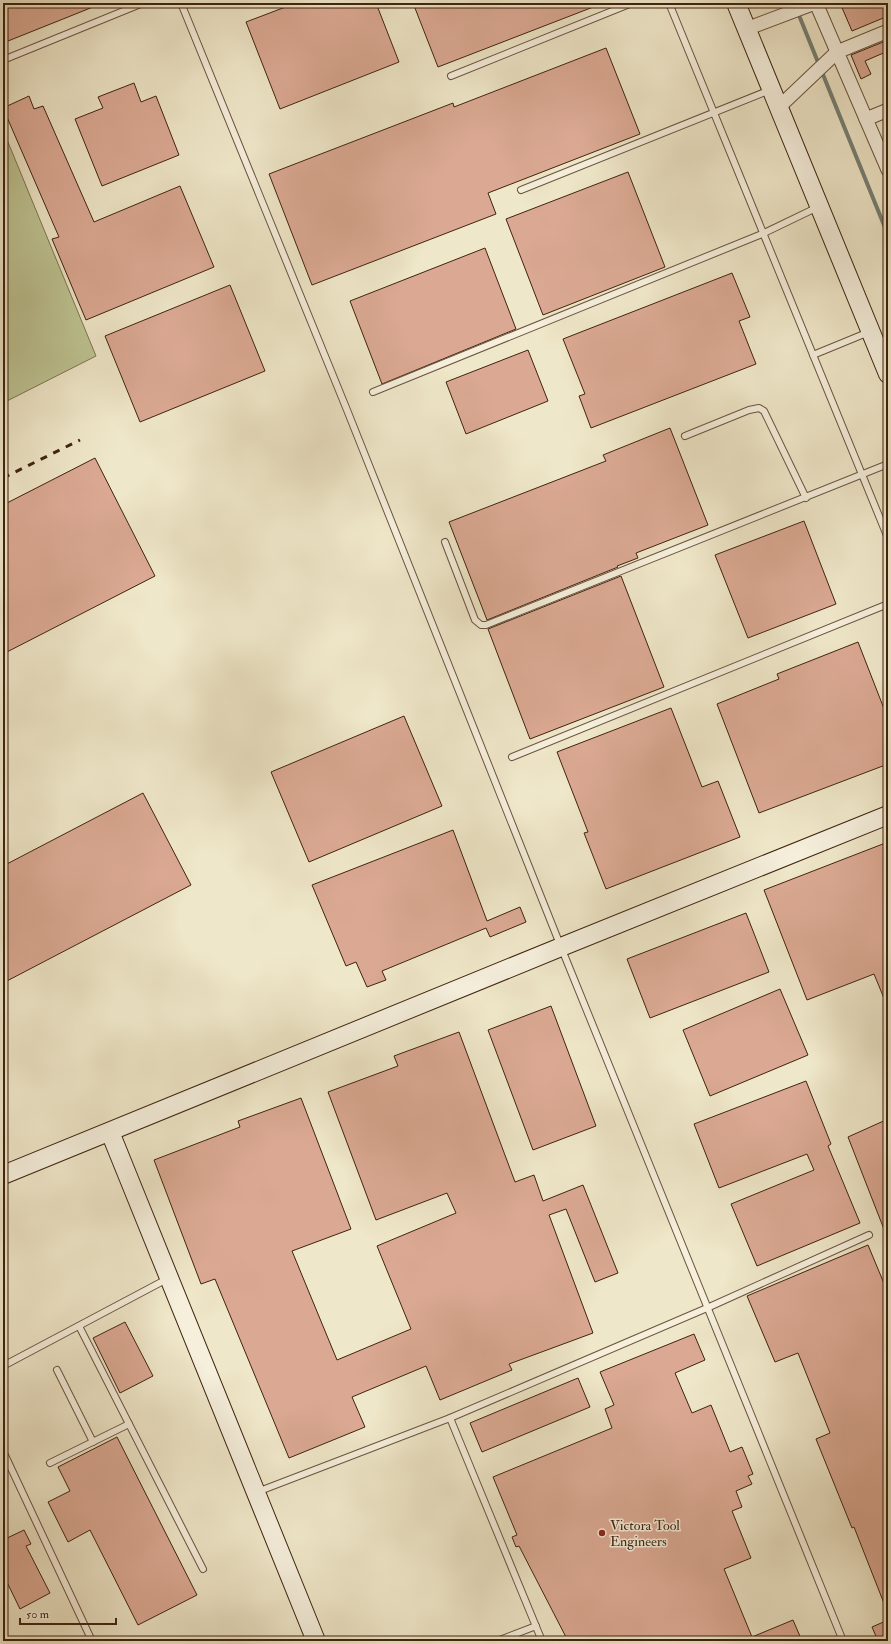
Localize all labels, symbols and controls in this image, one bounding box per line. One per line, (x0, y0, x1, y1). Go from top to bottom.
place label: Victora Tool Engineers (610, 1517, 680, 1550)
marker: Victora Tool Engineers (597, 1528, 607, 1538)
scale bar (20, 1600, 116, 1626)
text: 50 m (26, 1607, 50, 1622)

